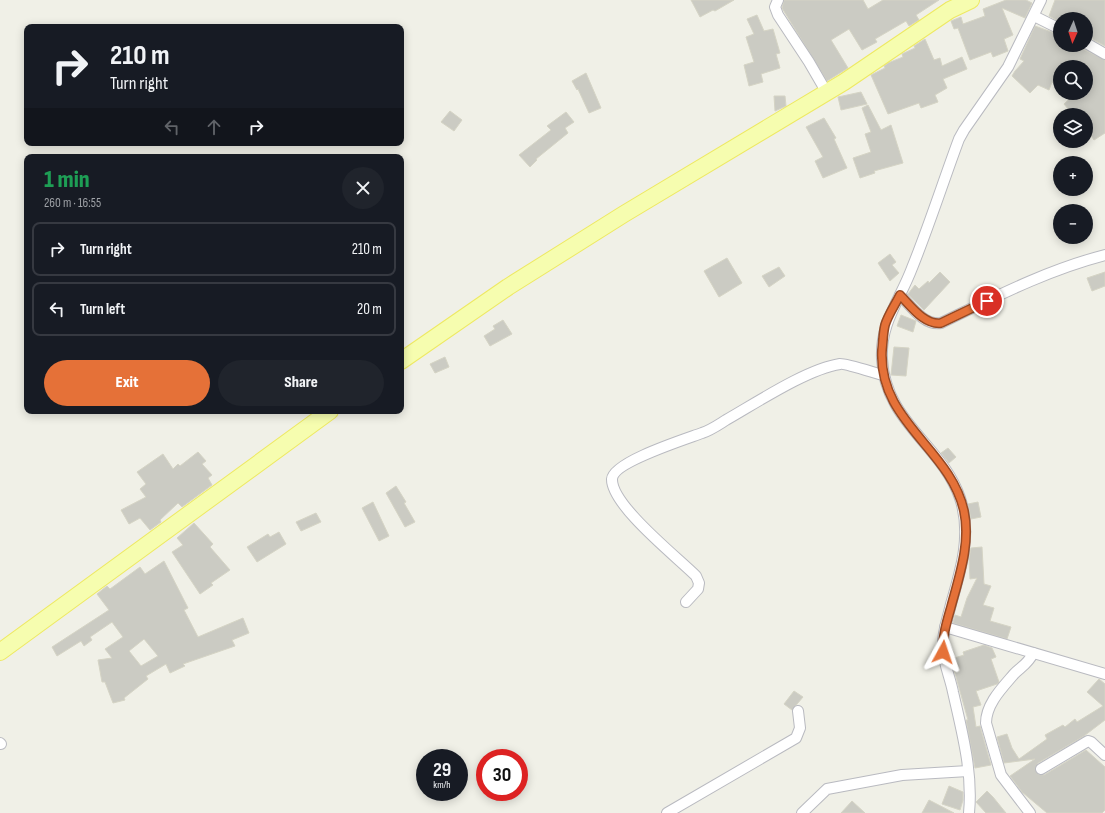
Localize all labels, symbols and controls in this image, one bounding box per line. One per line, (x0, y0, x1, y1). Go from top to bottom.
north arrow (1053, 12, 1093, 52)
map controls (1053, 12, 1093, 244)
text: 210 m (110, 39, 170, 72)
icon: right (44, 40, 96, 92)
button: search (1053, 60, 1093, 100)
text: Turn right (110, 73, 168, 94)
button: layers (1053, 108, 1093, 148)
icon: left (161, 116, 183, 138)
icon: ahead (203, 116, 225, 138)
icon: right (245, 116, 267, 138)
button: + (1053, 156, 1093, 196)
text: 1 min (44, 165, 90, 194)
button: close (342, 167, 384, 209)
text: 260 m · 16:55 (44, 195, 101, 211)
button: − (1053, 204, 1093, 244)
icon: right (46, 238, 68, 260)
text: Turn right (80, 240, 132, 259)
text: 210 m (352, 240, 382, 259)
pin (970, 284, 1004, 318)
icon: arrive (976, 290, 998, 312)
icon: left (46, 298, 68, 320)
text: Turn left (80, 300, 125, 319)
text: 20 m (357, 300, 382, 319)
button: Exit (44, 360, 210, 406)
button: Share (218, 360, 384, 406)
position arrow (922, 631, 964, 673)
speed limit sign: 30 (476, 749, 528, 801)
text: 29 (433, 758, 451, 782)
text: km/h (433, 779, 451, 791)

